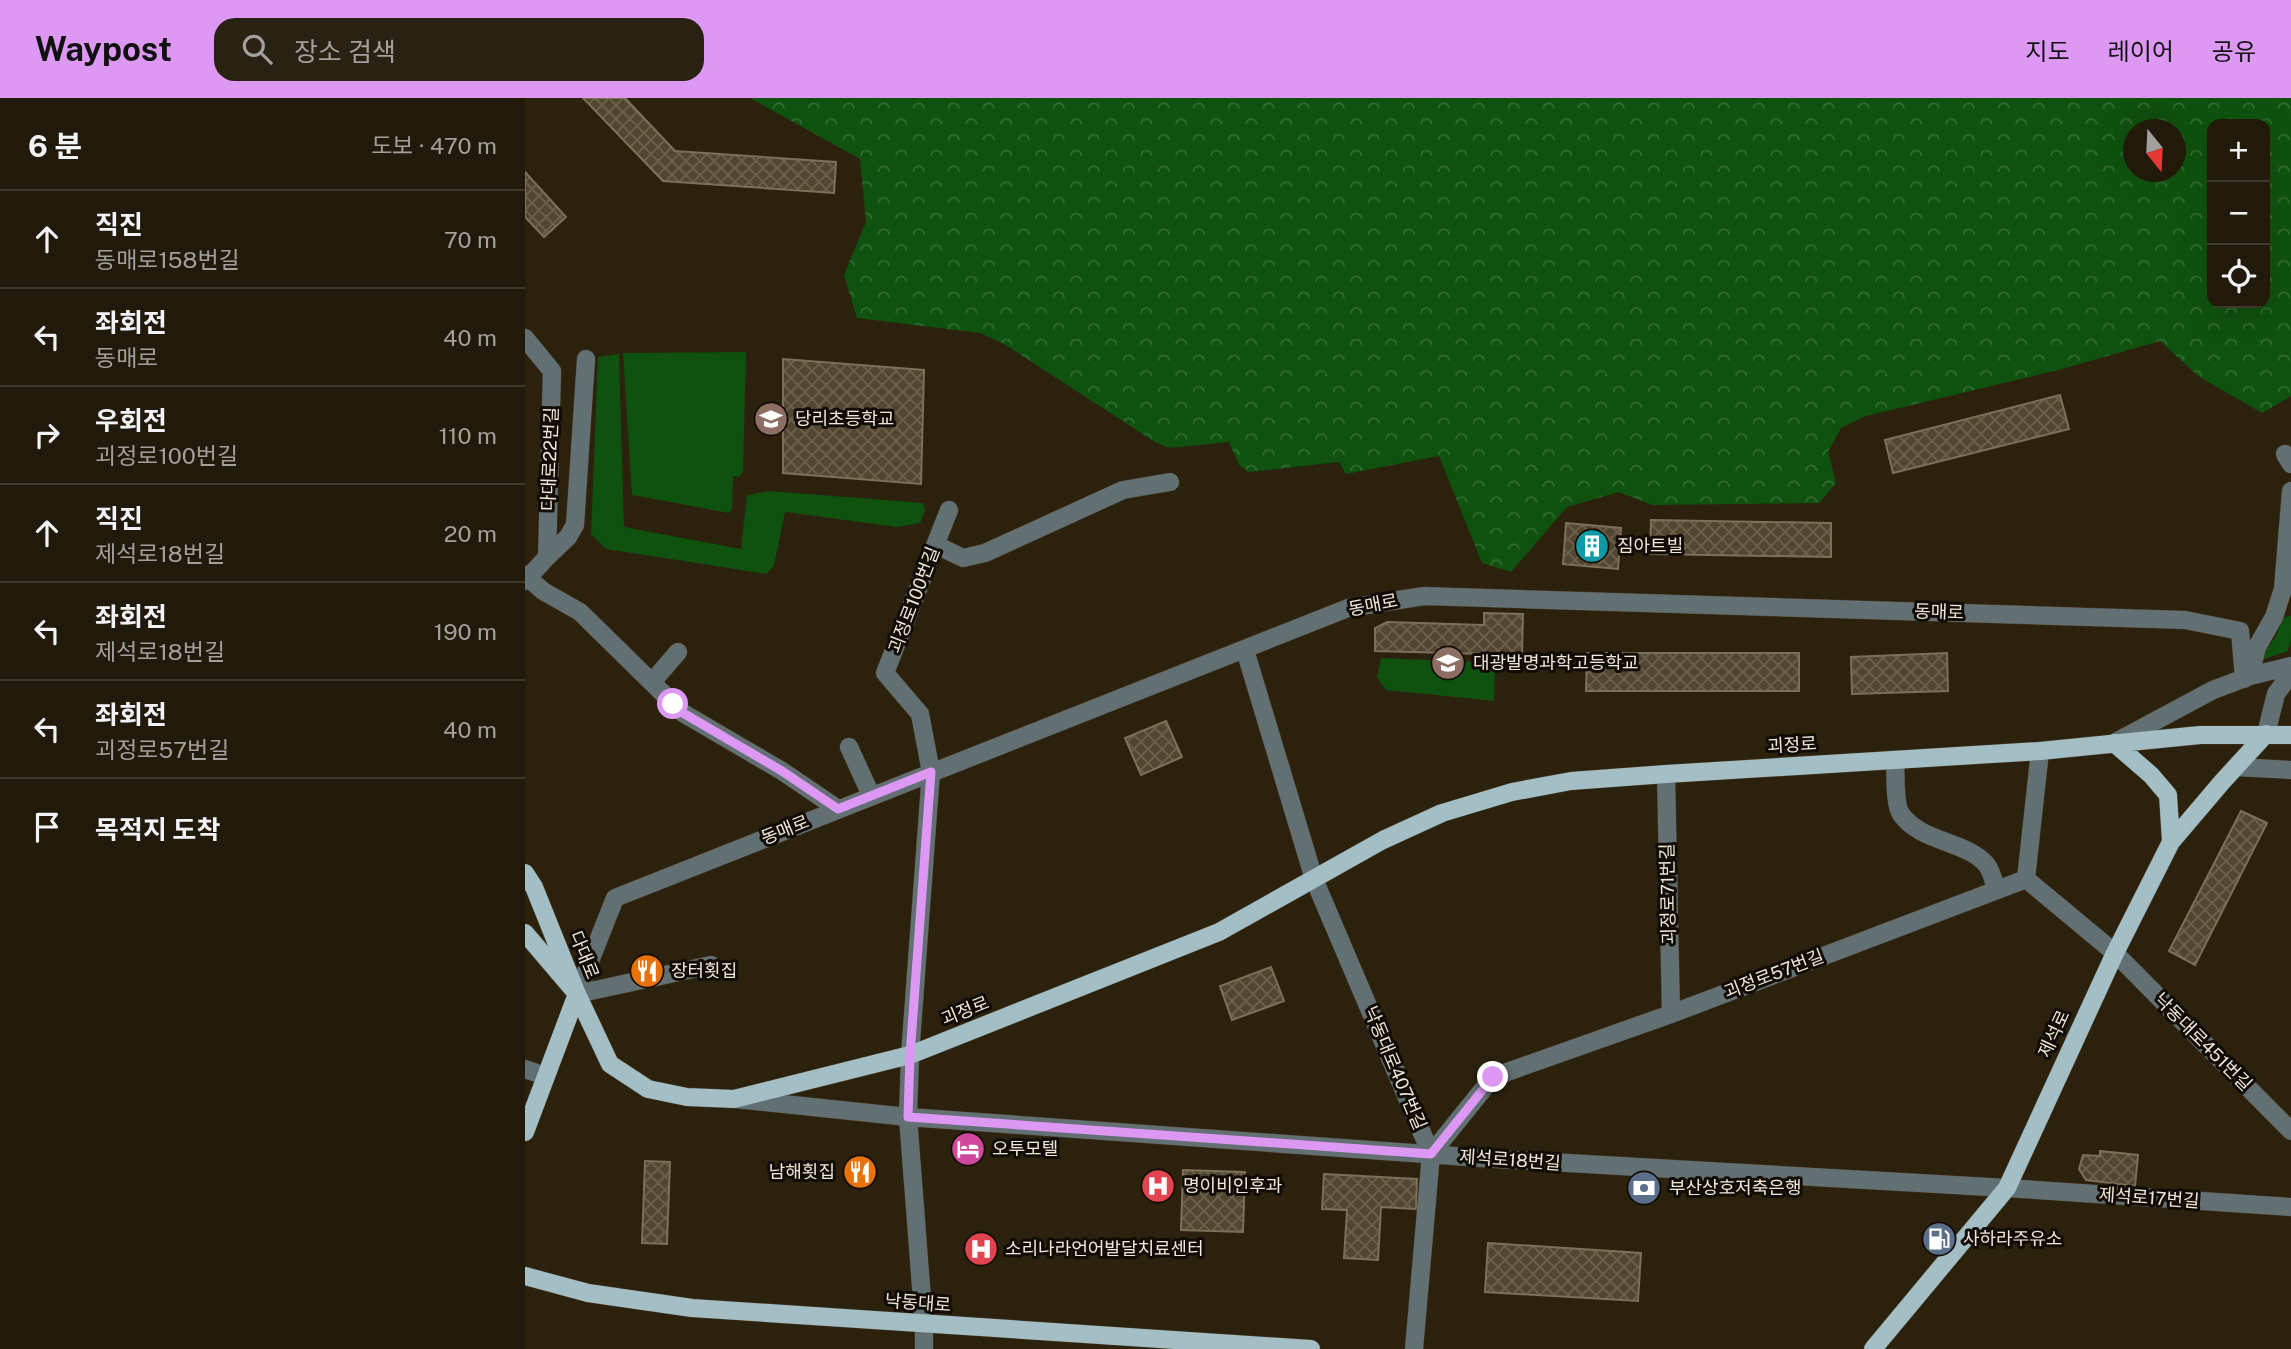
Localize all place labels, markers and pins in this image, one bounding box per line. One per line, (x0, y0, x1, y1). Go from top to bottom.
school or university icon: 당리초등학교 (752, 400, 790, 438)
place label: 당리초등학교 (795, 408, 894, 429)
building icon: 짐아트빌 (1573, 527, 1611, 565)
place label: 짐아트빌 (1617, 535, 1683, 556)
school or university icon: 대광발명과학고등학교 (1429, 644, 1467, 682)
place label: 대광발명과학고등학교 (1473, 652, 1639, 673)
restaurant icon: 장터횟집 (628, 952, 666, 990)
place label: 장터횟집 (671, 960, 737, 981)
hotel icon: 오투모텔 (949, 1130, 987, 1168)
place label: 오투모텔 (992, 1138, 1058, 1159)
restaurant icon: 남해횟집 (841, 1153, 879, 1191)
place label: 남해횟집 (769, 1161, 835, 1182)
hospital icon: 명이비인후과 (1139, 1167, 1177, 1205)
bank icon: 부산상호저축은행 (1625, 1169, 1663, 1207)
place label: 명이비인후과 (1183, 1175, 1283, 1196)
place label: 부산상호저축은행 (1669, 1177, 1801, 1198)
fuel station icon: 사하라주유소 (1920, 1220, 1958, 1258)
place label: 사하라주유소 (1963, 1228, 2062, 1249)
hospital icon: 소리나라언어발달치료센터 (962, 1230, 1000, 1268)
place label: 소리나라언어발달치료센터 (1005, 1238, 1204, 1259)

